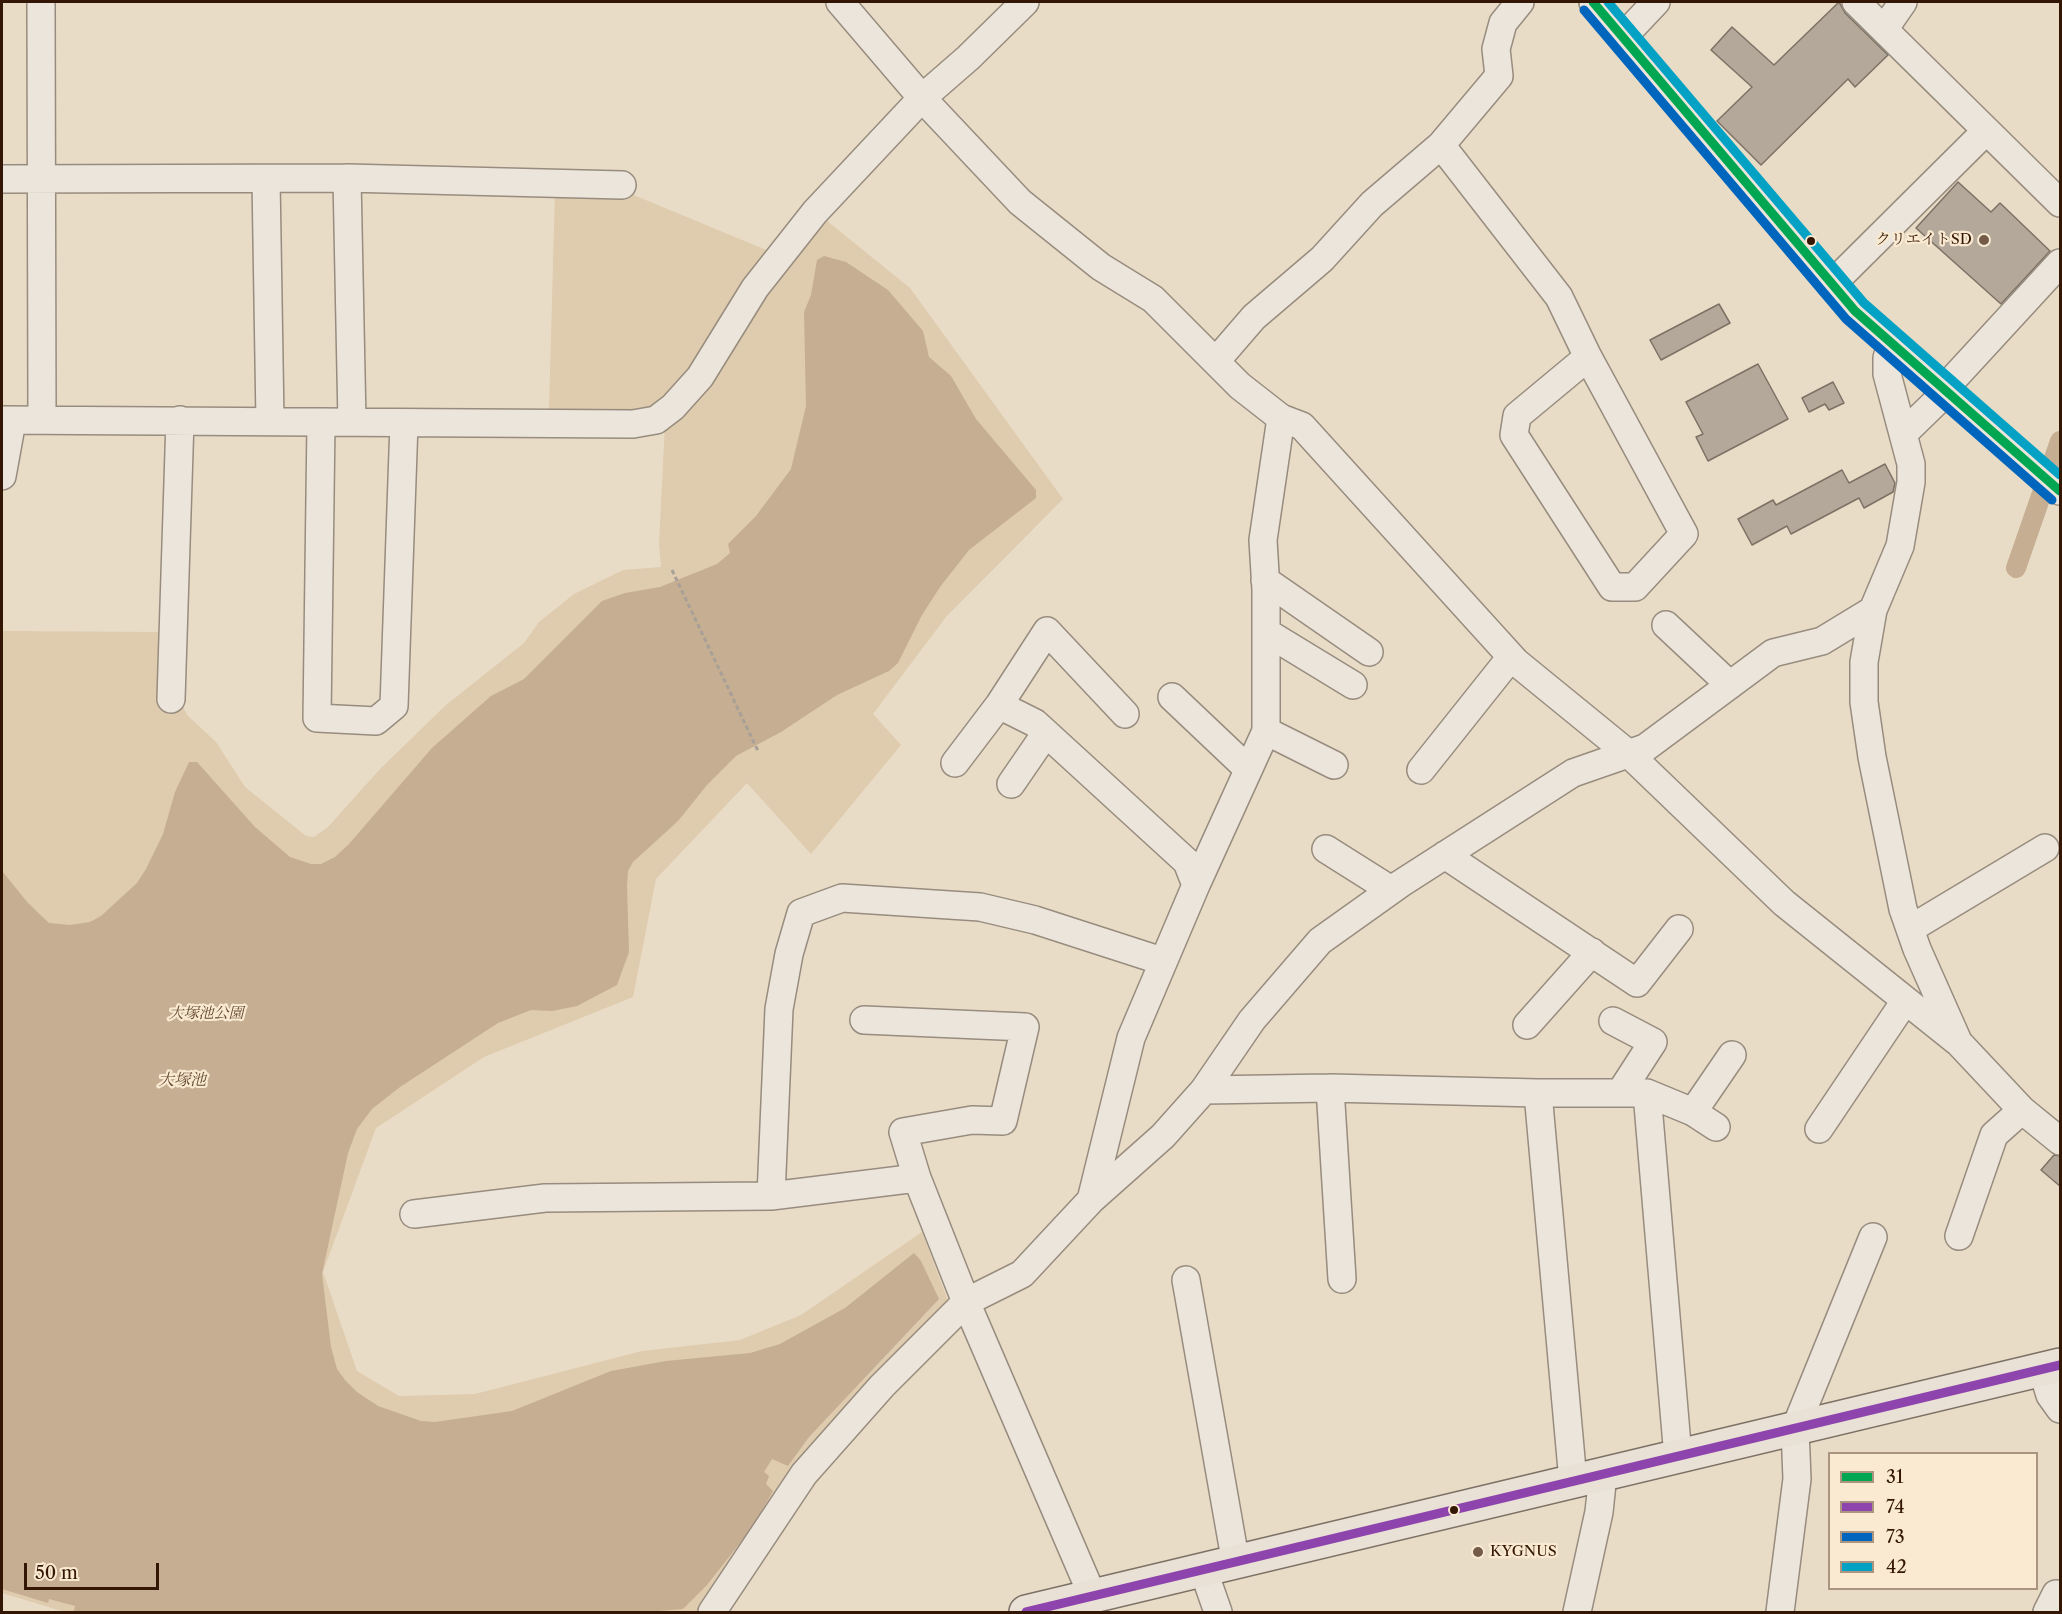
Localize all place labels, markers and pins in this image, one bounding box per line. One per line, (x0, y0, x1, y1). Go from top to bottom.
place label: クリエイトSD (1876, 231, 1972, 249)
marker: クリエイトSD (1977, 233, 1991, 247)
unlabelled marker (1805, 235, 1817, 247)
unlabelled marker (1448, 1504, 1460, 1516)
place label: KYGNUS (1490, 1543, 1557, 1561)
marker: KYGNUS (1471, 1545, 1485, 1559)

